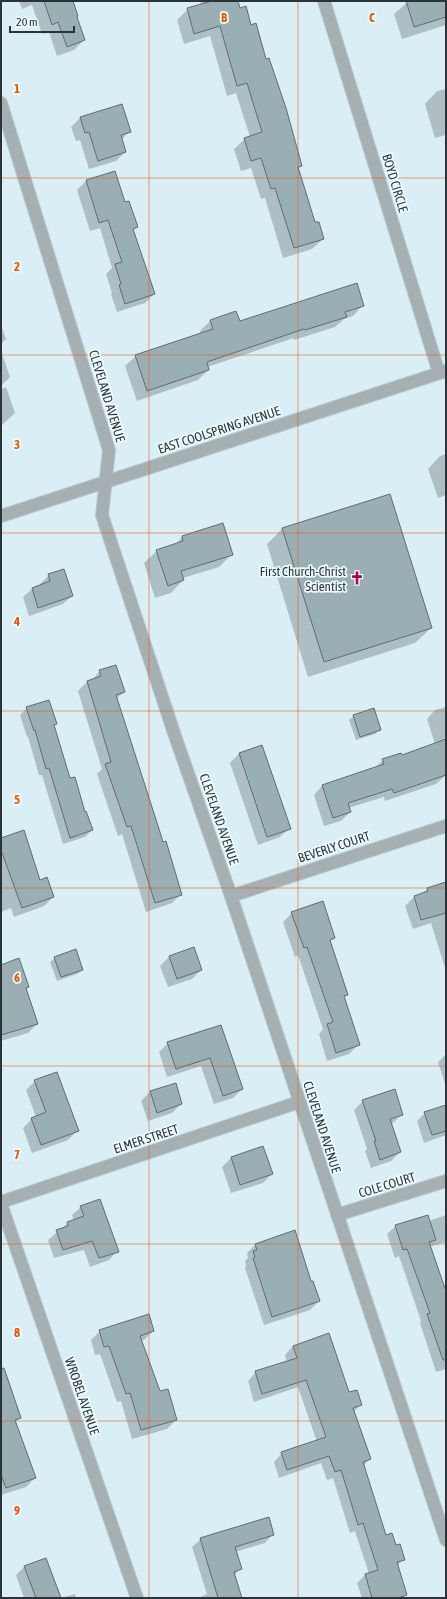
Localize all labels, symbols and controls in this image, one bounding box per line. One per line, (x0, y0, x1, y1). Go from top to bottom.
scale bar (10, 8, 74, 34)
text: B (221, 10, 228, 25)
text: C (369, 10, 375, 25)
text: 20 m (16, 15, 38, 29)
text: 1 (14, 81, 20, 96)
street label: BOYD CIRCLE (379, 152, 411, 214)
text: 2 (14, 259, 20, 274)
street label: CLEVELAND AVENUE (86, 348, 128, 444)
street label: EAST COOLSPRING AVENUE (156, 403, 282, 457)
text: 3 (14, 437, 20, 452)
place label: First Church-Christ Scientist (260, 564, 346, 594)
church icon: First Church-Christ Scientist (349, 570, 365, 586)
text: 4 (13, 614, 20, 629)
street label: CLEVELAND AVENUE (196, 771, 242, 867)
text: 5 (14, 792, 20, 807)
street label: BEVERLY COURT (296, 828, 372, 866)
text: 6 (14, 970, 20, 985)
street label: CLEVELAND AVENUE (300, 1079, 344, 1175)
street label: ELMER STREET (112, 1121, 181, 1157)
text: 7 (14, 1147, 20, 1162)
street label: COLE COURT (357, 1169, 417, 1201)
text: 8 (14, 1325, 20, 1340)
street label: WROBEL AVENUE (62, 1355, 102, 1437)
text: 9 (14, 1503, 20, 1518)

